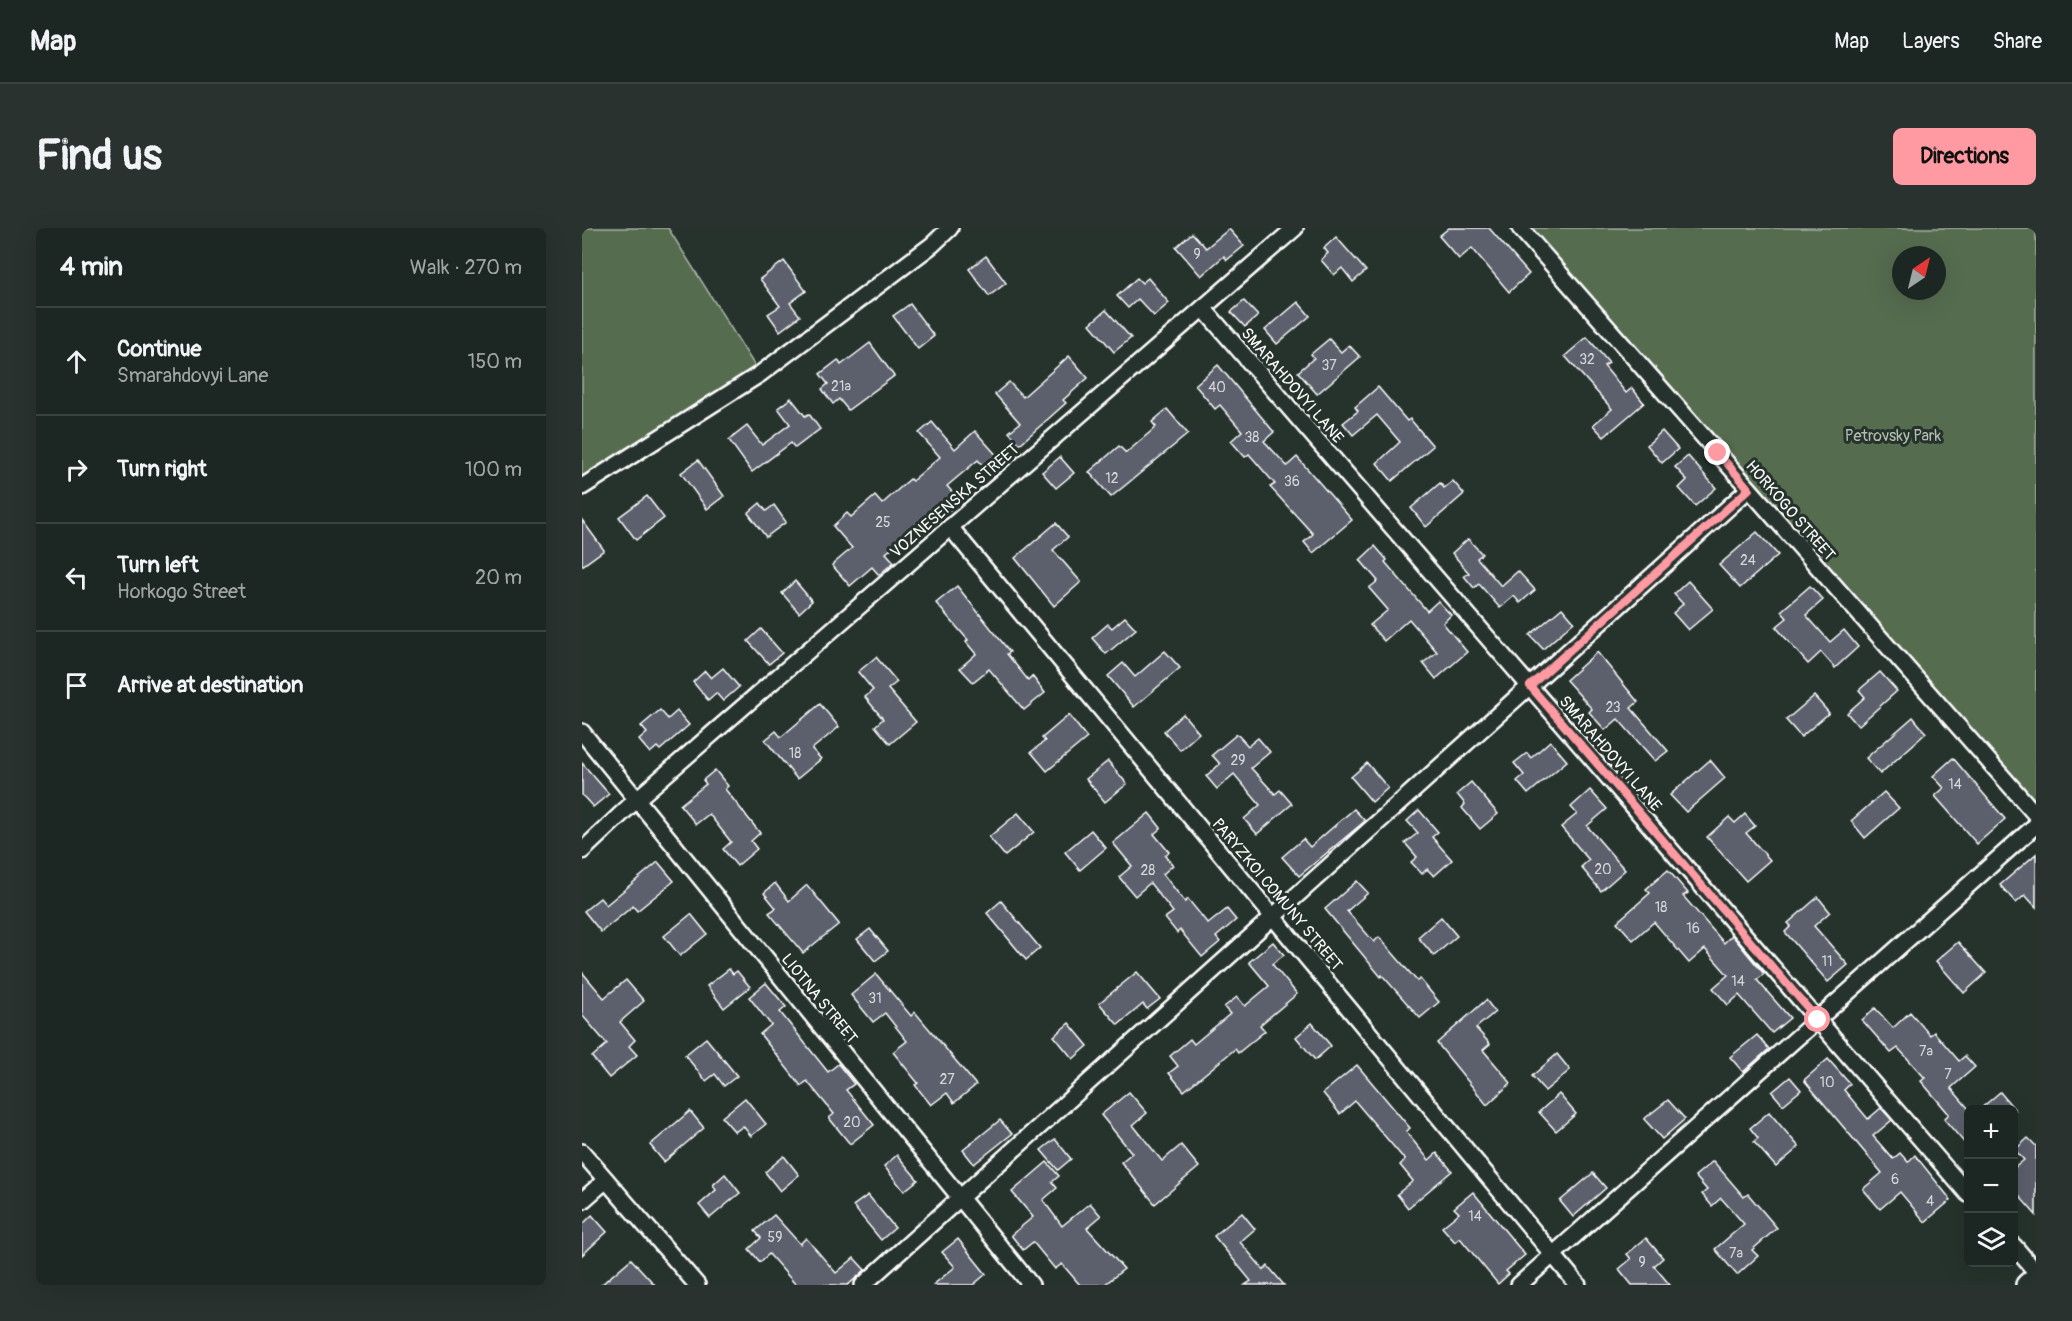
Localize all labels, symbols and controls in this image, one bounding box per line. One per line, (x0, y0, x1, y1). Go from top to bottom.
text: Map (30, 24, 76, 59)
text: Map (1834, 28, 1869, 55)
text: Layers (1902, 28, 1960, 55)
text: Share (1993, 28, 2042, 55)
button: Directions (1893, 128, 2036, 185)
text: Find us (36, 130, 162, 182)
house number: 9 (1193, 246, 1201, 263)
north arrow (1892, 246, 1946, 300)
text: 4 min (60, 251, 123, 283)
text: Walk · 270 m (410, 255, 522, 280)
street label: SMARAHDOVYI LANE (1237, 324, 1348, 448)
text: Continue (117, 335, 201, 363)
icon: ahead (60, 345, 93, 378)
text: 150 m (468, 349, 522, 374)
house number: 32 (1579, 351, 1595, 368)
house number: 37 (1321, 357, 1337, 374)
text: Smarahdovyi Lane (117, 363, 268, 388)
house number: 21а (831, 378, 851, 395)
house number: 40 (1208, 379, 1226, 396)
park label: Petrovsky Park (1845, 426, 1942, 446)
house number: 38 (1245, 429, 1259, 446)
street label: VOZNESENSKA STREET (886, 439, 1023, 562)
route end (1704, 439, 1730, 465)
icon: right (60, 453, 93, 486)
text: Turn right (117, 455, 207, 483)
street label: HORKOGO STREET (1741, 456, 1839, 565)
text: 100 m (465, 457, 522, 482)
house number: 12 (1105, 470, 1119, 487)
house number: 36 (1284, 473, 1300, 490)
house number: 25 (875, 514, 891, 531)
text: Turn left (117, 551, 199, 579)
house number: 24 (1740, 552, 1756, 569)
icon: left (60, 561, 93, 594)
text: 20 m (475, 565, 522, 590)
text: Horkogo Street (117, 579, 246, 604)
icon: arrive (60, 669, 93, 702)
text: Arrive at destination (117, 671, 303, 699)
street label: SMARAHDOVYI LANE (1555, 692, 1666, 816)
house number: 23 (1605, 699, 1621, 716)
house number: 18 (789, 745, 801, 762)
house number: 29 (1230, 752, 1246, 769)
house number: 14 (1948, 776, 1962, 793)
street label: PARYZKOI COMUNY STREET (1208, 814, 1347, 975)
house number: 20 (1594, 861, 1612, 878)
house number: 28 (1141, 862, 1155, 879)
house number: 18 (1655, 899, 1667, 916)
house number: 16 (1686, 920, 1700, 937)
street label: LIOTNA STREET (777, 949, 862, 1048)
house number: 11 (1822, 953, 1832, 970)
house number: 14 (1731, 973, 1745, 990)
house number: 31 (868, 990, 882, 1007)
route start (1804, 1006, 1830, 1032)
house number: 7а (1919, 1043, 1933, 1060)
house number: 7 (1944, 1066, 1952, 1083)
house number: 27 (939, 1071, 955, 1088)
house number: 10 (1819, 1074, 1835, 1091)
map controls (1964, 1105, 2018, 1267)
button: + (1964, 1105, 2018, 1159)
house number: 20 (843, 1114, 861, 1131)
button: − (1964, 1159, 2018, 1213)
house number: 6 (1891, 1171, 1899, 1188)
house number: 4 (1926, 1193, 1934, 1210)
house number: 14 (1468, 1208, 1482, 1225)
button: layers (1964, 1213, 2018, 1267)
house number: 59 (768, 1229, 782, 1246)
house number: 7а (1729, 1245, 1743, 1262)
house number: 9 (1638, 1254, 1646, 1271)

